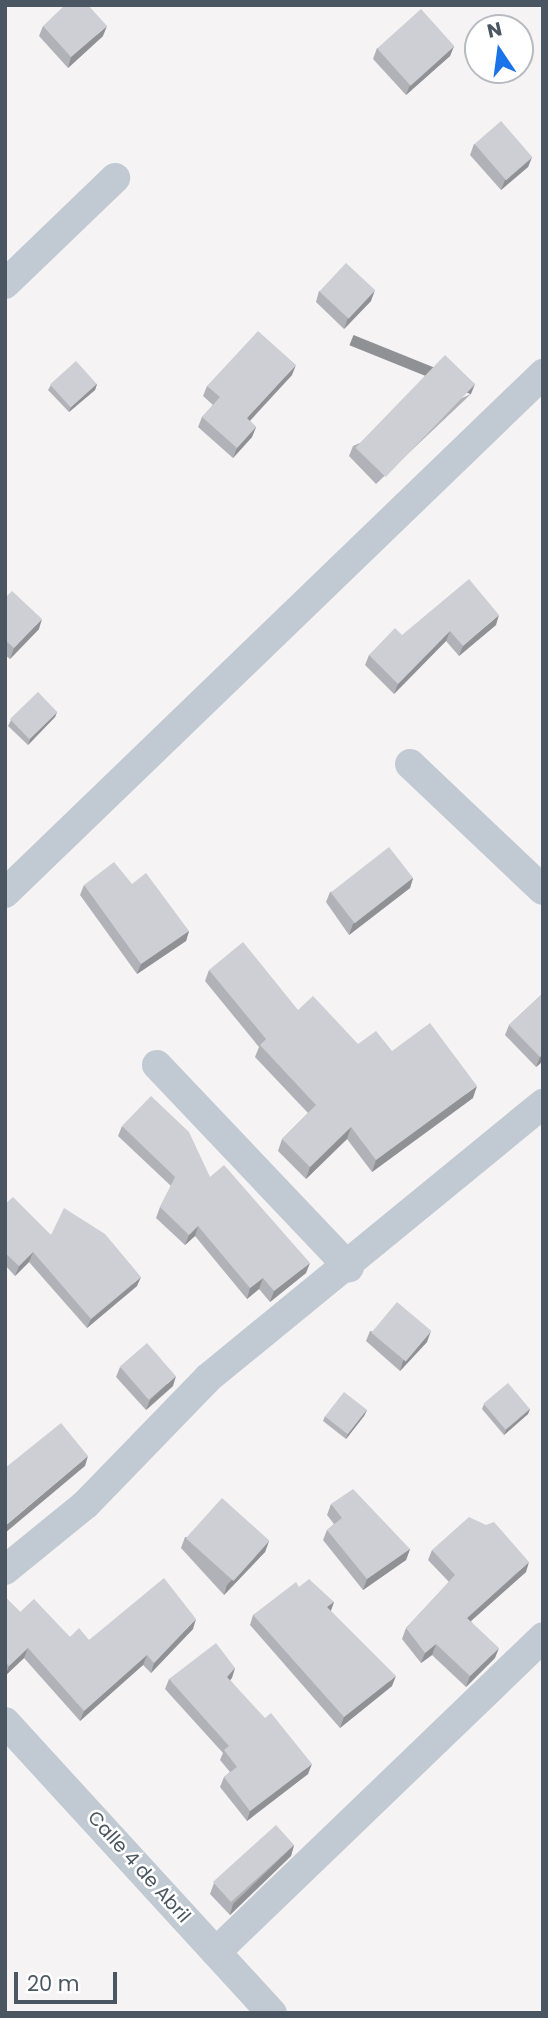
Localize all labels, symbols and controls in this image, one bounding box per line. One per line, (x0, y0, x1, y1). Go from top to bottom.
north arrow (464, 14, 534, 84)
text: N (485, 15, 505, 45)
street label: Calle 4 de Abril (83, 1806, 195, 1928)
scale bar (18, 1958, 121, 2002)
text: 20 m (27, 1969, 80, 1998)

